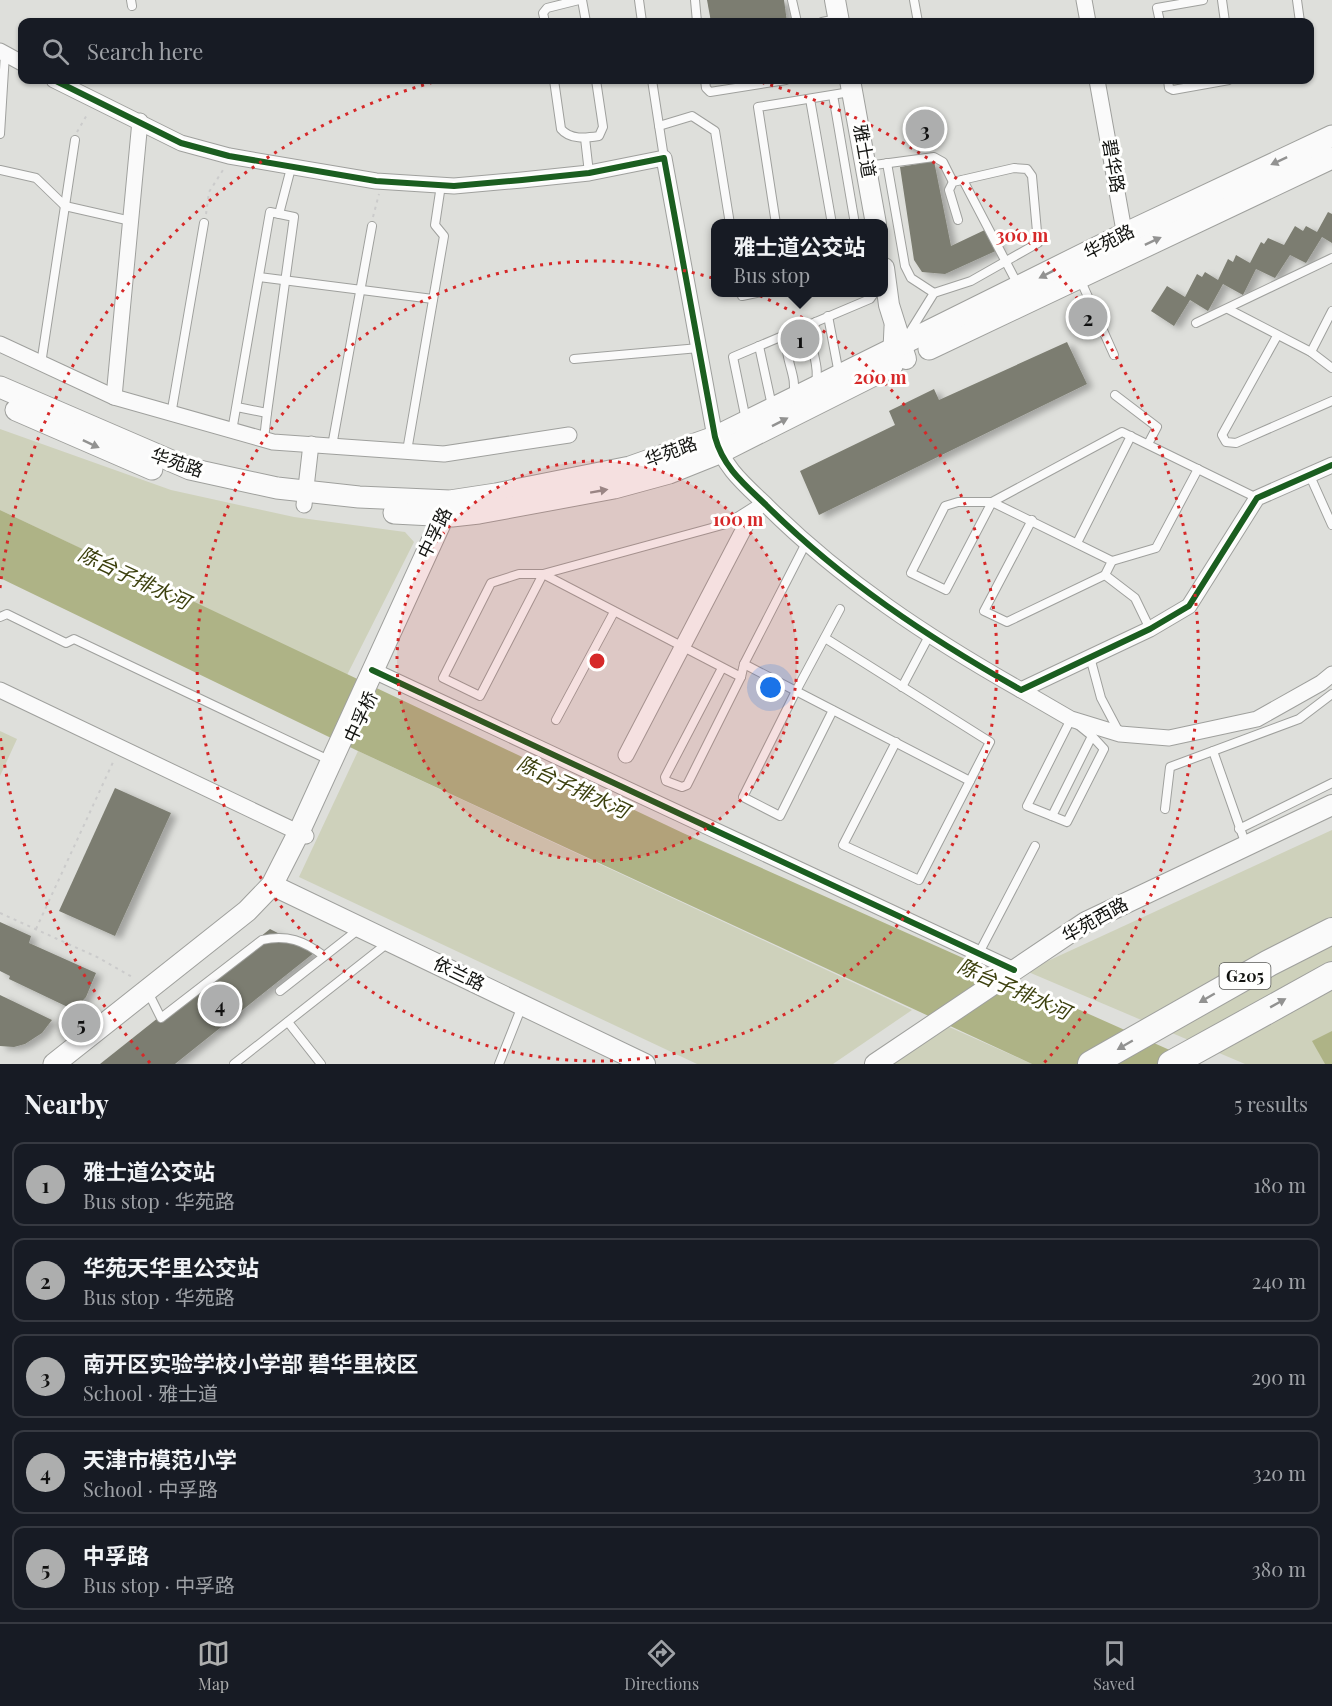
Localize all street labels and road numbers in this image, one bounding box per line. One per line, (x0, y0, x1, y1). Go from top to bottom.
street label: 雅士道 (848, 122, 881, 179)
street label: 碧华路 (1097, 137, 1130, 194)
street label: 华苑路 (1079, 218, 1138, 264)
street label: 华苑路 (641, 431, 700, 472)
street label: 华苑路 (148, 442, 207, 482)
street label: 中孚路 (411, 503, 457, 562)
street label: 中孚桥 (338, 687, 382, 746)
street label: 华苑西路 (1057, 891, 1132, 947)
street label: 依兰路 (430, 950, 489, 996)
road number: G205 (1220, 963, 1270, 989)

